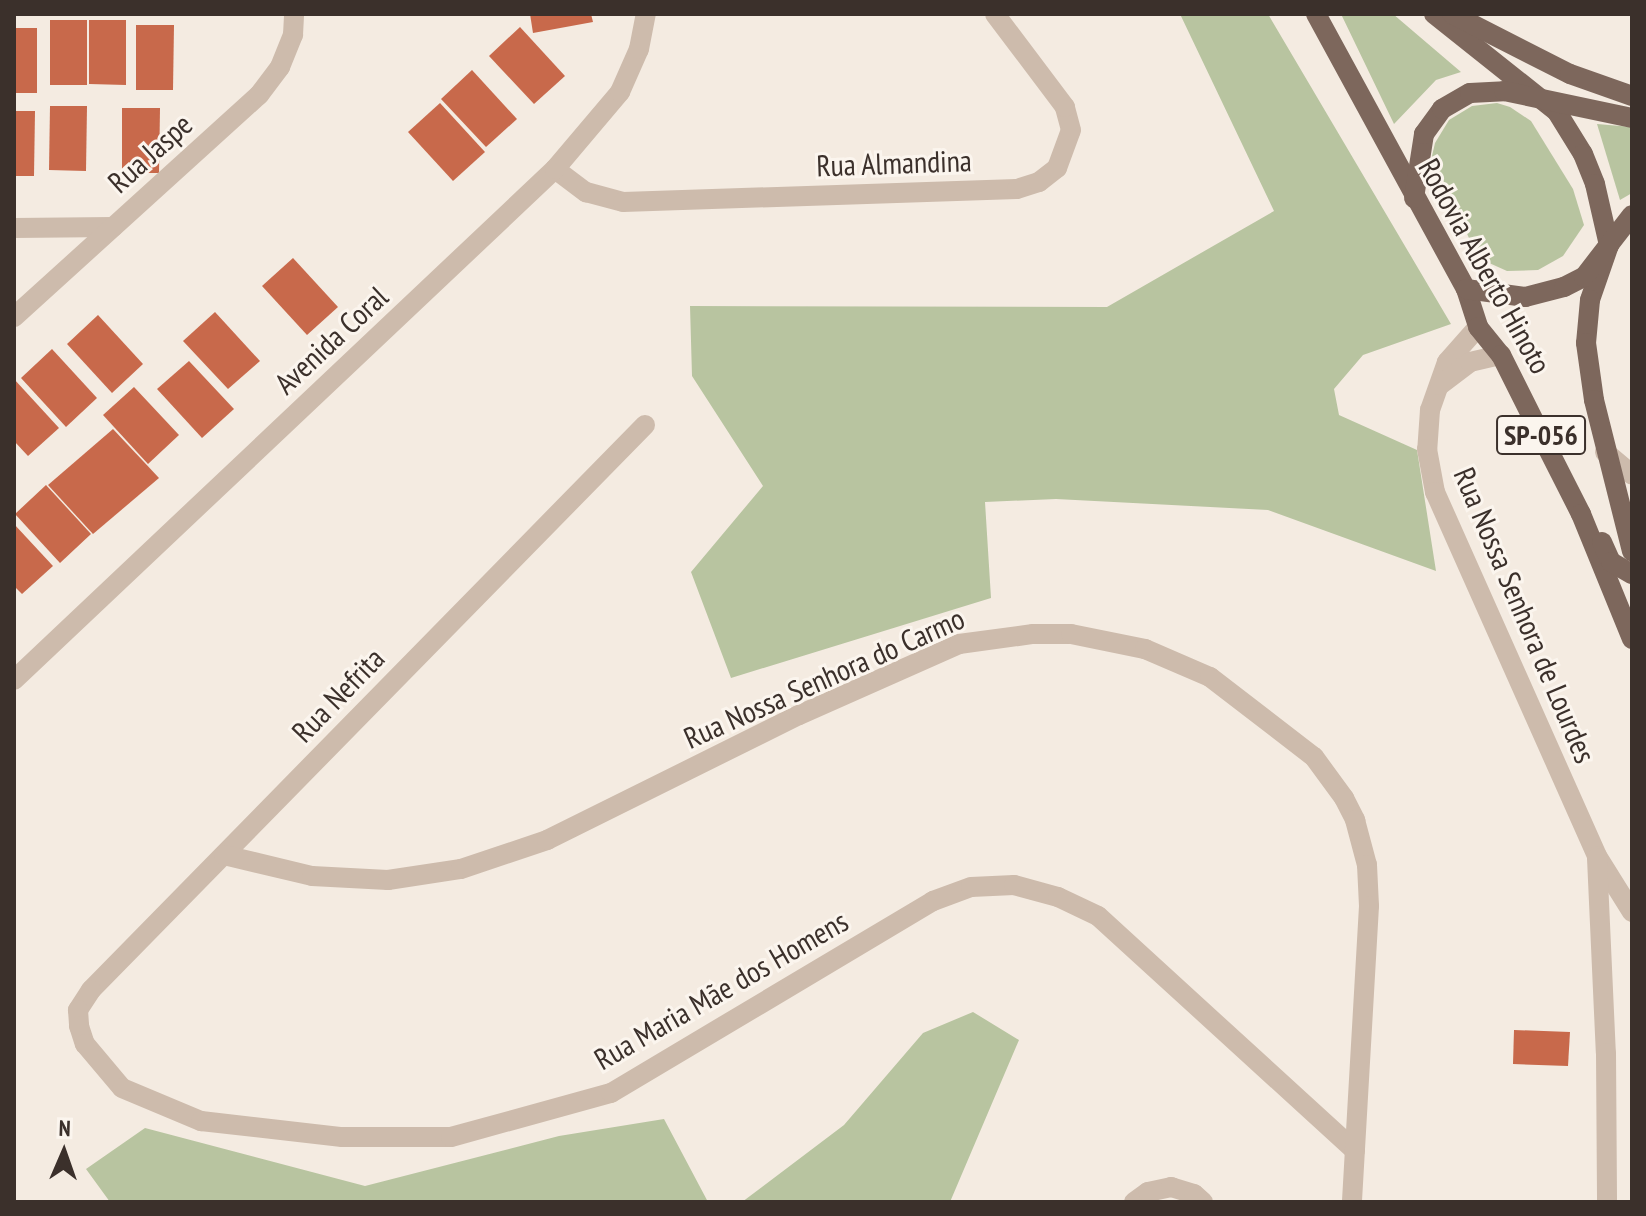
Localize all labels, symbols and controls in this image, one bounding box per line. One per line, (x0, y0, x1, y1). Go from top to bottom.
street label: Rua Jaspe (101, 106, 199, 200)
street label: Rua Almandina (815, 142, 973, 184)
street label: Rodovia Alberto Hinoto (1411, 152, 1559, 380)
street label: Avenida Coral (267, 279, 395, 401)
road number: SP-056 (1495, 411, 1587, 459)
street label: Rua Nossa Senhora de Lourdes (1446, 462, 1604, 768)
street label: Rua Nossa Senhora do Carmo (678, 600, 970, 756)
street label: Rua Nefrita (284, 640, 392, 750)
street label: Rua Maria Mãe dos Homens (588, 903, 854, 1077)
north arrow (24, 1112, 104, 1192)
text: N (58, 1114, 71, 1142)

